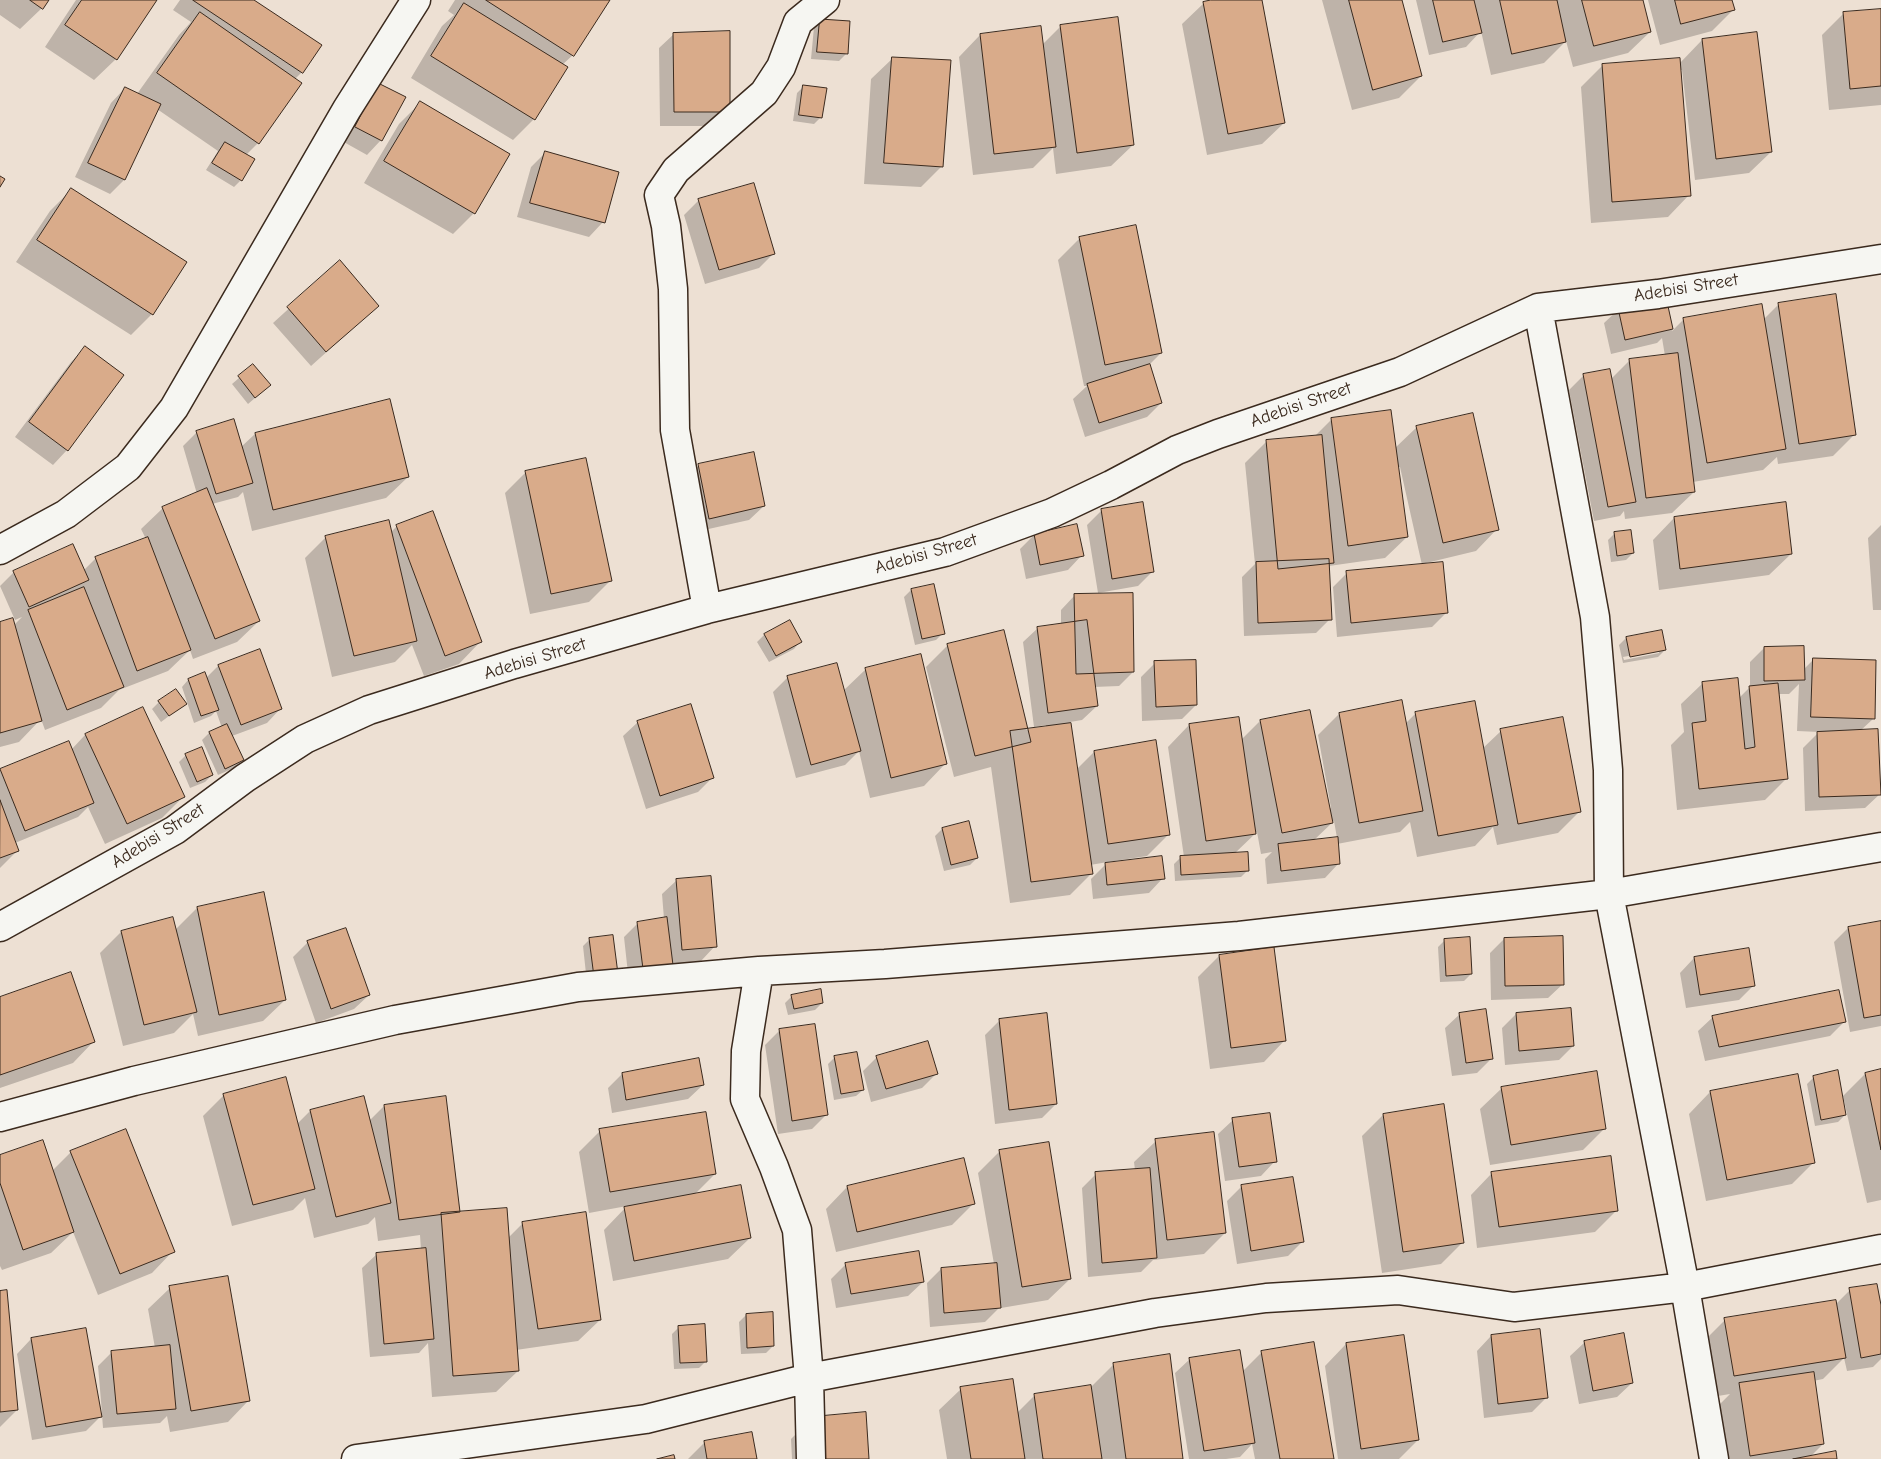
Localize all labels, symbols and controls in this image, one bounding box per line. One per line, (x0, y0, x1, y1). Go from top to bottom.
street label: Adebisi Street (1632, 269, 1740, 307)
street label: Adebisi Street (1248, 378, 1354, 432)
street label: Adebisi Street (872, 529, 980, 579)
street label: Adebisi Street (481, 633, 589, 685)
street label: Adebisi Street (108, 799, 208, 873)

